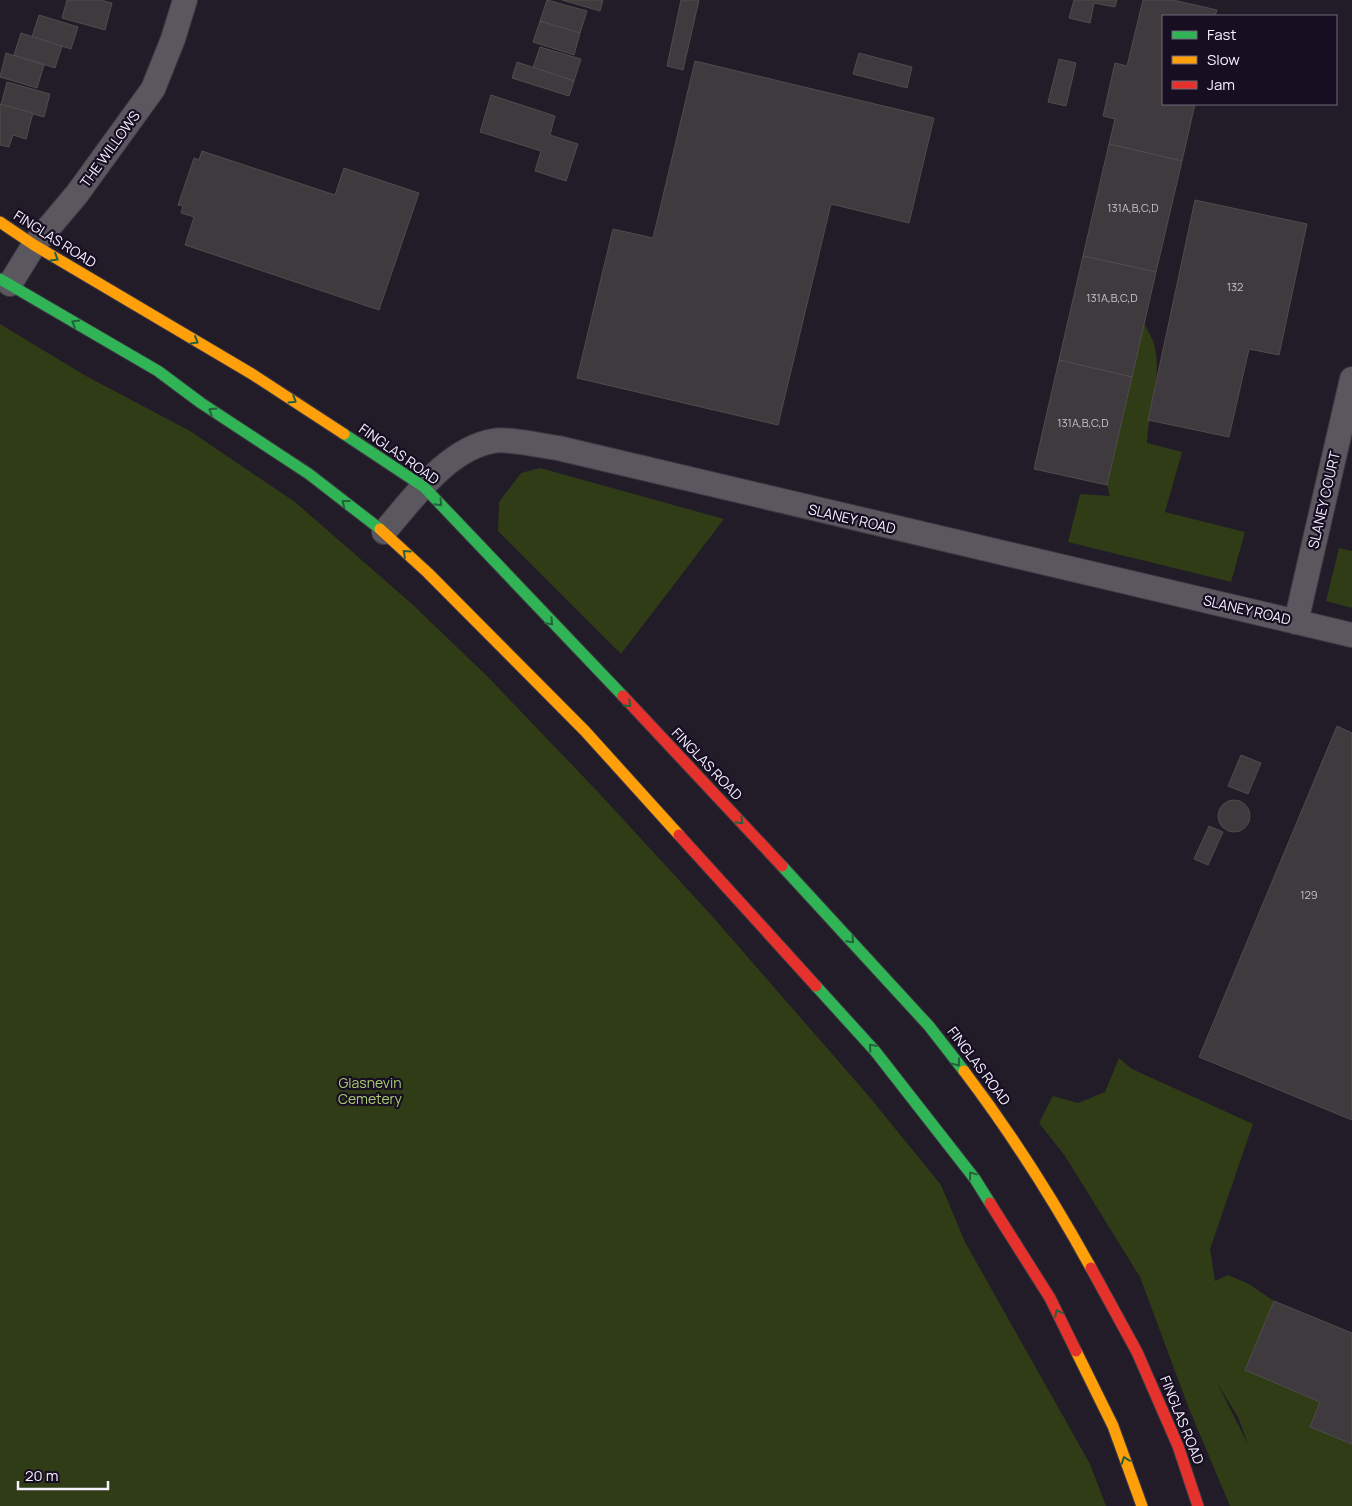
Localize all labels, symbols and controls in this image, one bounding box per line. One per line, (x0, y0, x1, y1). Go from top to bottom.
legend (1162, 15, 1337, 105)
text: Fast (1207, 24, 1236, 45)
text: Slow (1207, 49, 1240, 70)
text: Jam (1207, 74, 1235, 95)
street label: THE WILLOWS (75, 106, 144, 191)
house number: 131A,B,C,D (1107, 200, 1159, 215)
street label: FINGLAS ROAD (10, 206, 100, 272)
one-way arrow (50, 252, 59, 262)
house number: 132 (1227, 279, 1243, 294)
house number: 131A,B,C,D (1086, 290, 1138, 305)
one-way arrow (72, 319, 81, 329)
one-way arrow (190, 334, 199, 344)
one-way arrow (287, 393, 296, 403)
one-way arrow (208, 407, 217, 417)
house number: 131A,B,C,D (1057, 415, 1109, 430)
street label: FINGLAS ROAD (355, 419, 443, 488)
street label: SLANEY COURT (1303, 449, 1344, 550)
one-way arrow (433, 498, 442, 507)
street label: SLANEY ROAD (807, 499, 898, 538)
one-way arrow (342, 500, 351, 508)
one-way arrow (403, 550, 412, 559)
street label: SLANEY ROAD (1202, 590, 1293, 629)
one-way arrow (544, 616, 553, 625)
one-way arrow (622, 698, 631, 707)
street label: FINGLAS ROAD (668, 723, 747, 804)
one-way arrow (734, 815, 743, 824)
house number: 129 (1300, 887, 1318, 902)
one-way arrow (845, 935, 854, 944)
street label: FINGLAS ROAD (944, 1022, 1015, 1109)
one-way arrow (868, 1043, 877, 1052)
one-way arrow (952, 1057, 961, 1066)
park label: Glasnevin Cemetery (338, 1073, 403, 1108)
one-way arrow (969, 1172, 977, 1181)
one-way arrow (1054, 1309, 1064, 1318)
street label: FINGLAS ROAD (1156, 1373, 1209, 1467)
one-way arrow (1121, 1456, 1131, 1465)
scale bar (18, 1458, 108, 1490)
text: 20 m (25, 1465, 58, 1486)

